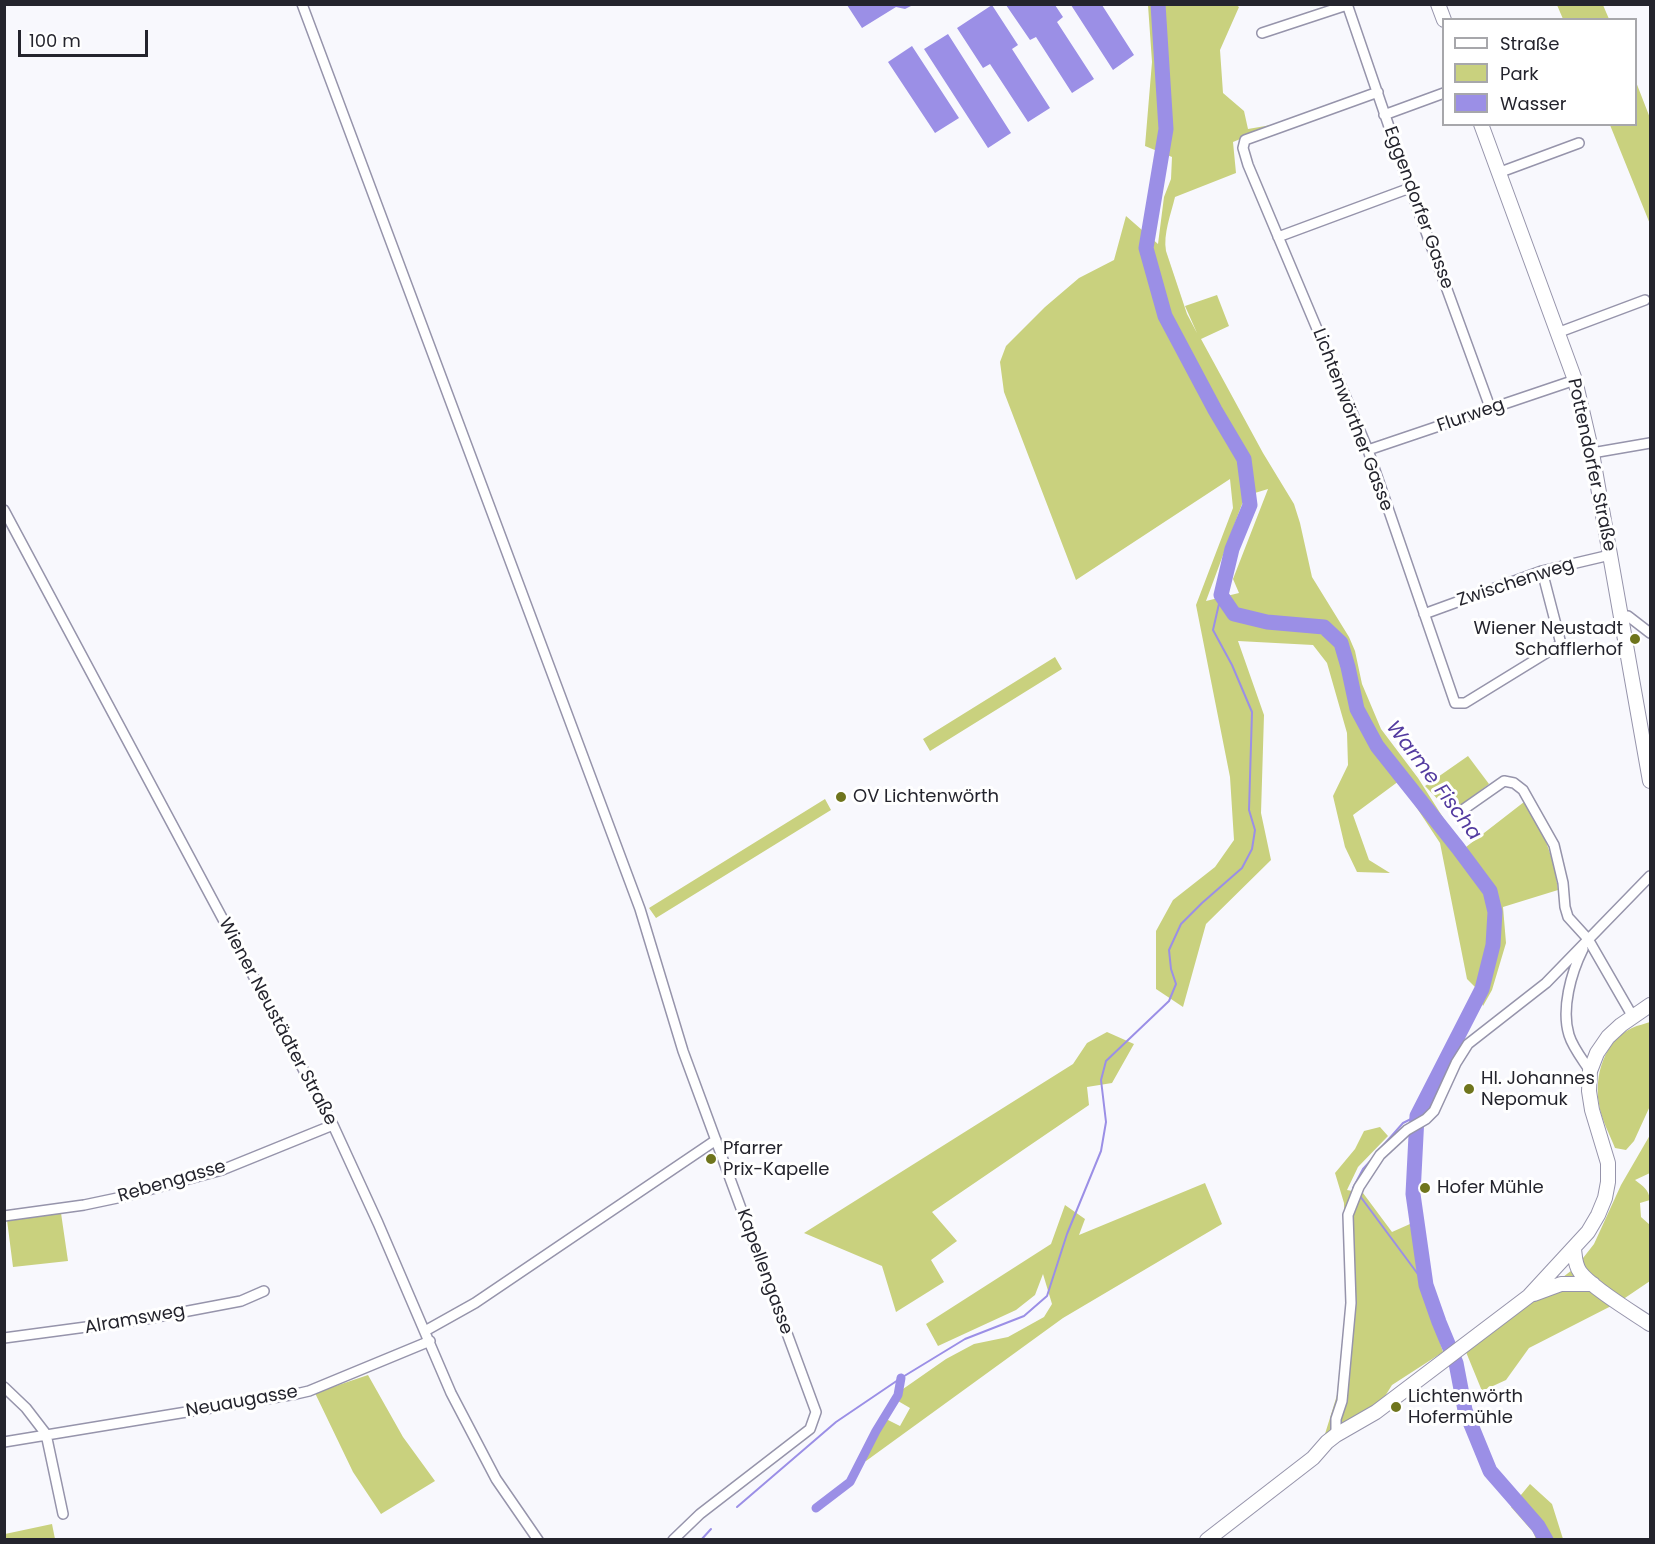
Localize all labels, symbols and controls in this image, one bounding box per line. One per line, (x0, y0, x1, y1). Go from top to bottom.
scale bar (21, 18, 152, 56)
legend (1442, 18, 1637, 126)
text: 100 m (29, 28, 81, 53)
text: Straße (1500, 31, 1559, 56)
text: Park (1500, 61, 1539, 86)
text: Wasser (1500, 91, 1566, 116)
street label: Eggendorfer Gasse (1379, 124, 1457, 292)
street label: Lichtenwörther Gasse (1307, 326, 1397, 514)
street label: Pottendorfer Straße (1562, 377, 1620, 553)
street label: Flurweg (1434, 394, 1508, 438)
street label: Zwischenweg (1455, 554, 1577, 612)
place label: Wiener Neustadt Schafflerhof (1473, 618, 1623, 660)
marker: Wiener Neustadt Schafflerhof (1628, 632, 1642, 646)
water label: Warme Fischa (1380, 717, 1486, 845)
place label: OV Lichtenwörth (853, 786, 999, 808)
marker: OV Lichtenwörth (834, 790, 848, 804)
street label: Wiener Neustädter Straße (213, 915, 341, 1129)
place label: Hl. Johannes Nepomuk (1481, 1068, 1595, 1110)
marker: Hl. Johannes Nepomuk (1462, 1082, 1476, 1096)
place label: Pfarrer Prix-Kapelle (723, 1138, 829, 1180)
marker: Pfarrer Prix-Kapelle (704, 1152, 718, 1166)
street label: Rebengasse (116, 1156, 228, 1208)
place label: Hofer Mühle (1437, 1177, 1544, 1199)
marker: Hofer Mühle (1418, 1181, 1432, 1195)
street label: Kapellengasse (731, 1206, 797, 1338)
street label: Alramsweg (83, 1301, 187, 1339)
street label: Neuaugasse (184, 1382, 300, 1422)
place label: Lichtenwörth Hofermühle (1408, 1386, 1523, 1428)
marker: Lichtenwörth Hofermühle (1389, 1400, 1403, 1414)

